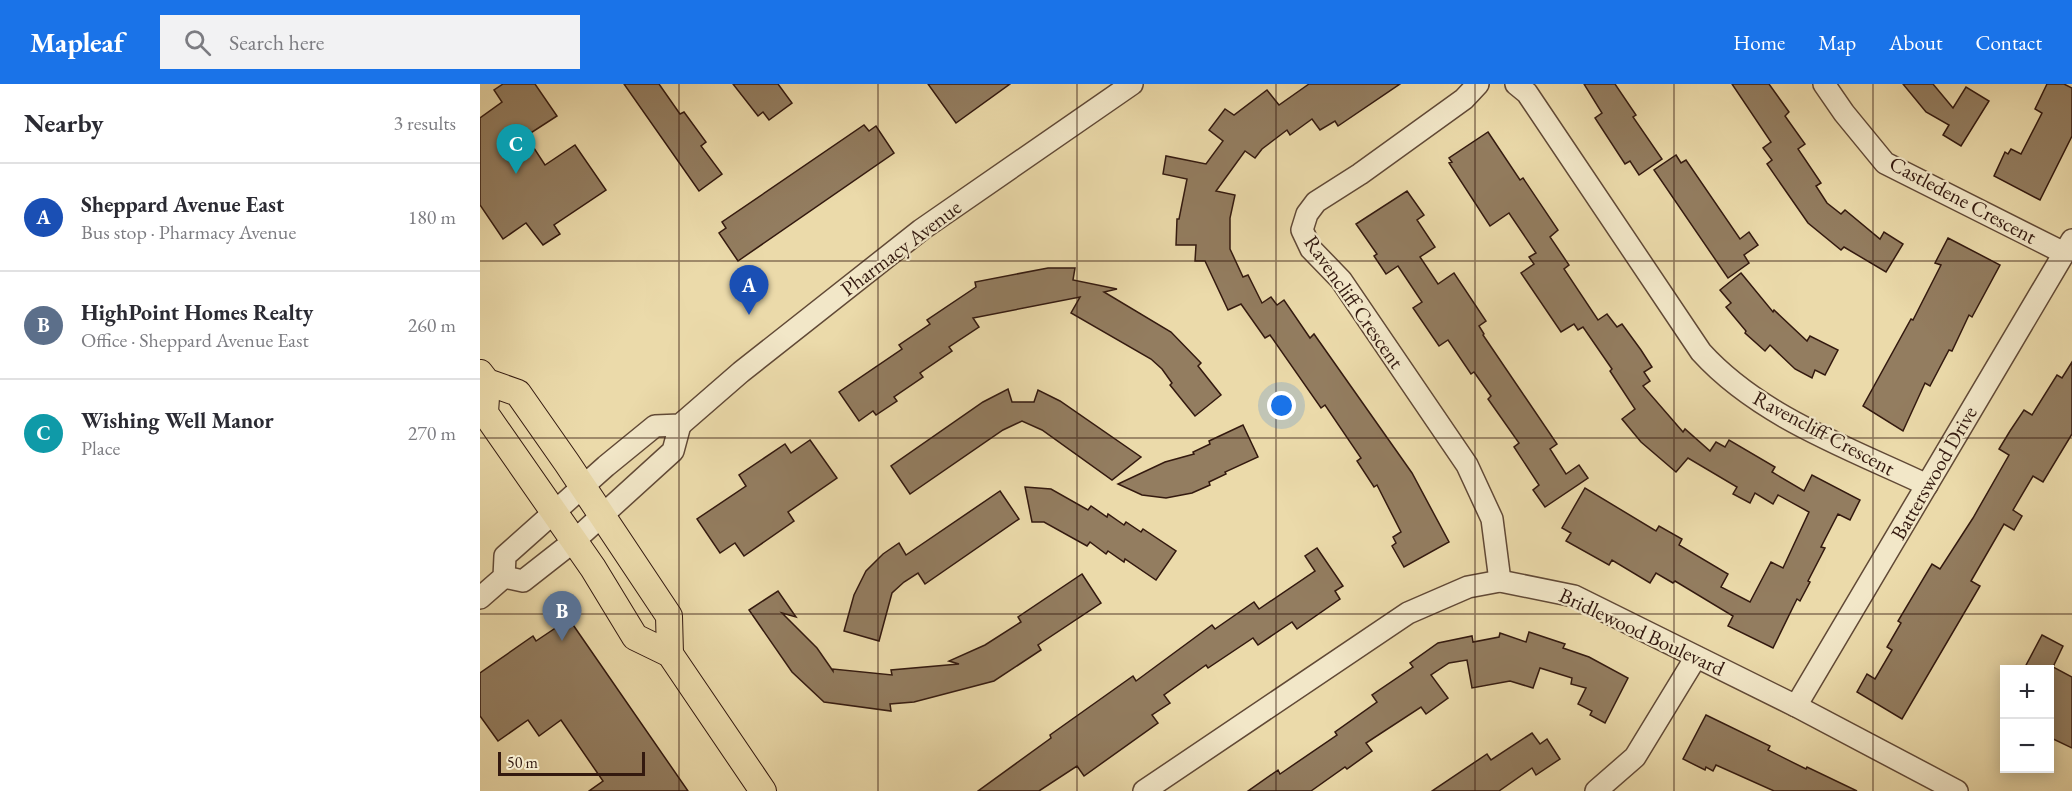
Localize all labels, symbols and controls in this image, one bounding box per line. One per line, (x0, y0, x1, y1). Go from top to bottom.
search box (160, 15, 580, 69)
text: Mapleaf (30, 24, 124, 60)
icon: search (181, 26, 214, 59)
text: Search here (229, 28, 324, 57)
text: Home (1733, 29, 1785, 56)
text: Map (1818, 29, 1856, 56)
text: About (1889, 29, 1942, 56)
text: Contact (1975, 29, 2042, 56)
text: Nearby (24, 106, 104, 140)
text: 3 results (393, 110, 456, 136)
pin: C (496, 124, 536, 174)
street label: Castledene Crescent (1885, 149, 2042, 250)
text: Sheppard Avenue East (81, 190, 284, 219)
street label: Pharmacy Avenue (835, 193, 966, 302)
text: A (36, 204, 51, 230)
text: 180 m (408, 204, 456, 230)
text: Bus stop · Pharmacy Avenue (81, 219, 296, 245)
street label: Ravencliff Crescent (1298, 230, 1411, 374)
pin: A (730, 266, 768, 315)
text: HighPoint Homes Realty (81, 298, 313, 327)
text: B (37, 312, 50, 338)
text: 260 m (408, 312, 456, 338)
text: Office · Sheppard Avenue East (81, 327, 309, 353)
street label: Ravencliff Crescent (1749, 384, 1900, 481)
your location (1267, 391, 1296, 420)
street label: Batterswood Drive (1884, 401, 1983, 545)
text: Wishing Well Manor (81, 406, 274, 435)
text: C (36, 420, 51, 446)
text: 270 m (408, 420, 456, 446)
text: Place (81, 435, 120, 461)
street label: Bridlewood Boulevard (1555, 581, 1730, 682)
pin: B (542, 592, 581, 641)
map controls (2000, 665, 2054, 773)
button: + (2000, 665, 2054, 719)
button: − (2000, 719, 2054, 773)
scale bar (498, 749, 645, 776)
text: 50 m (507, 752, 538, 773)

